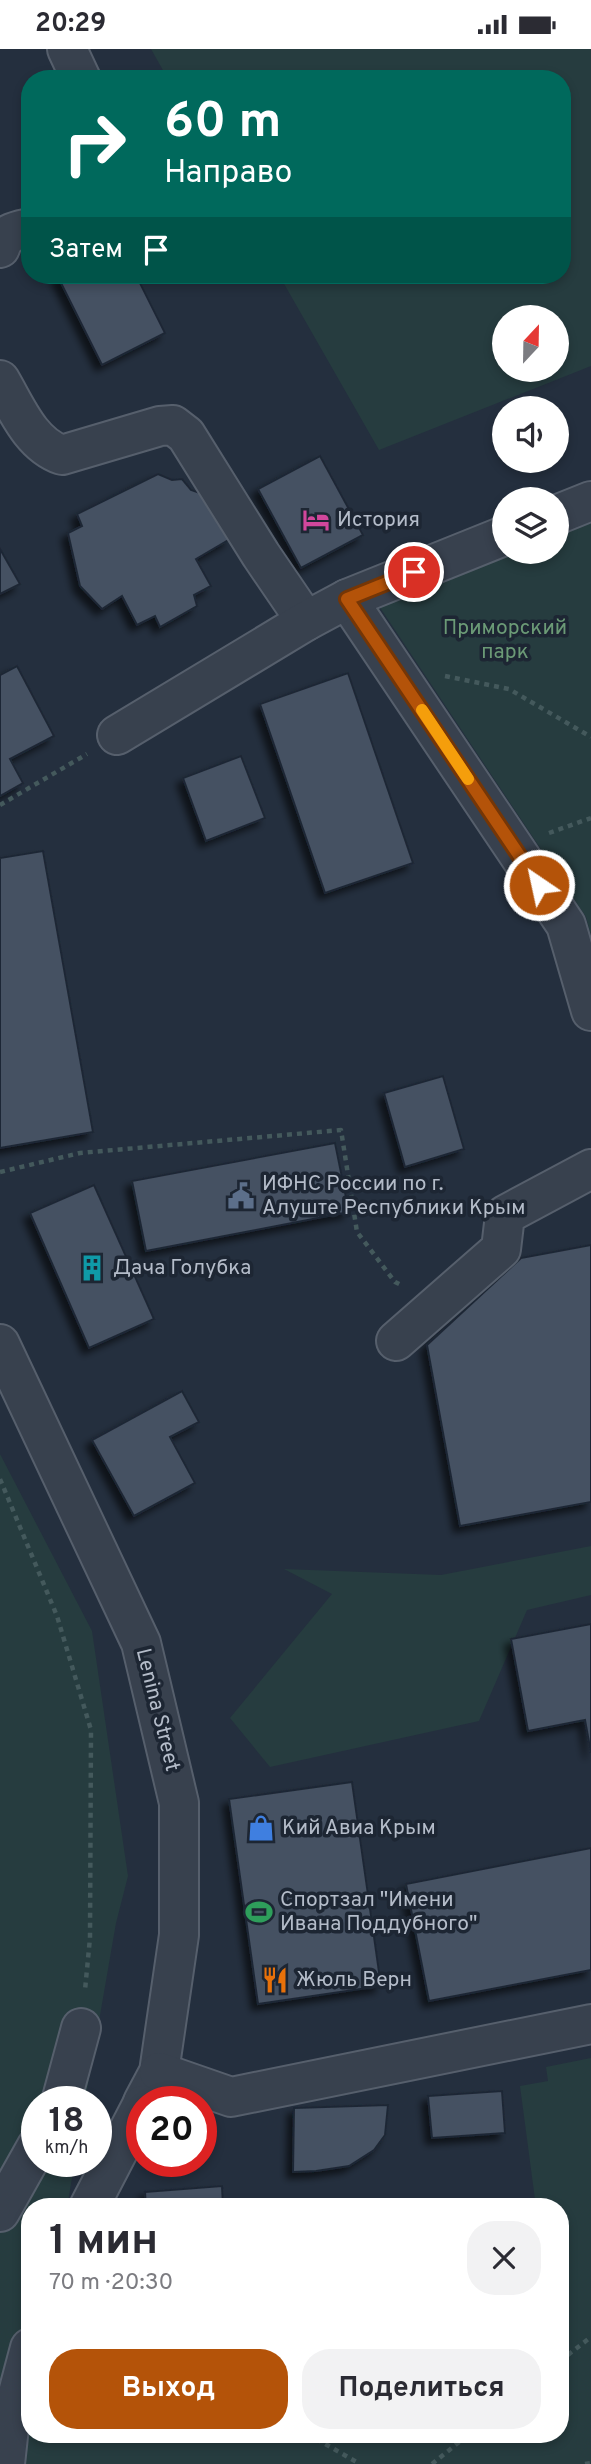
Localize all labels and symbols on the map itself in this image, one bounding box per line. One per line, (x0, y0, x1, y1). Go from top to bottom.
north arrow (492, 305, 569, 381)
hotel icon: История (301, 505, 331, 535)
place label: История (337, 507, 420, 534)
pin (384, 542, 444, 602)
park label: Приморский парк (443, 615, 567, 666)
position arrow (502, 848, 576, 922)
place label: ИФНС России по г. Алуште Республики Крым (262, 1171, 526, 1222)
public building icon: ИФНС России по г. Алуште Республики Крым (226, 1181, 256, 1211)
building icon: Дача Голубка (77, 1253, 107, 1283)
place label: Дача Голубка (113, 1255, 251, 1282)
street label: Lenina Street (129, 1646, 185, 1774)
shop icon: Кий Авиа Крым (246, 1813, 276, 1843)
place label: Кий Авиа Крым (282, 1815, 436, 1842)
place label: Спортзал "Имени Ивана Поддубного" (280, 1887, 477, 1938)
sports icon: Спортзал "Имени Ивана Поддубного" (244, 1897, 274, 1927)
restaurant icon: Жюль Верн (260, 1965, 290, 1995)
place label: Жюль Верн (296, 1967, 412, 1994)
speed limit sign: 20 (126, 2086, 217, 2177)

